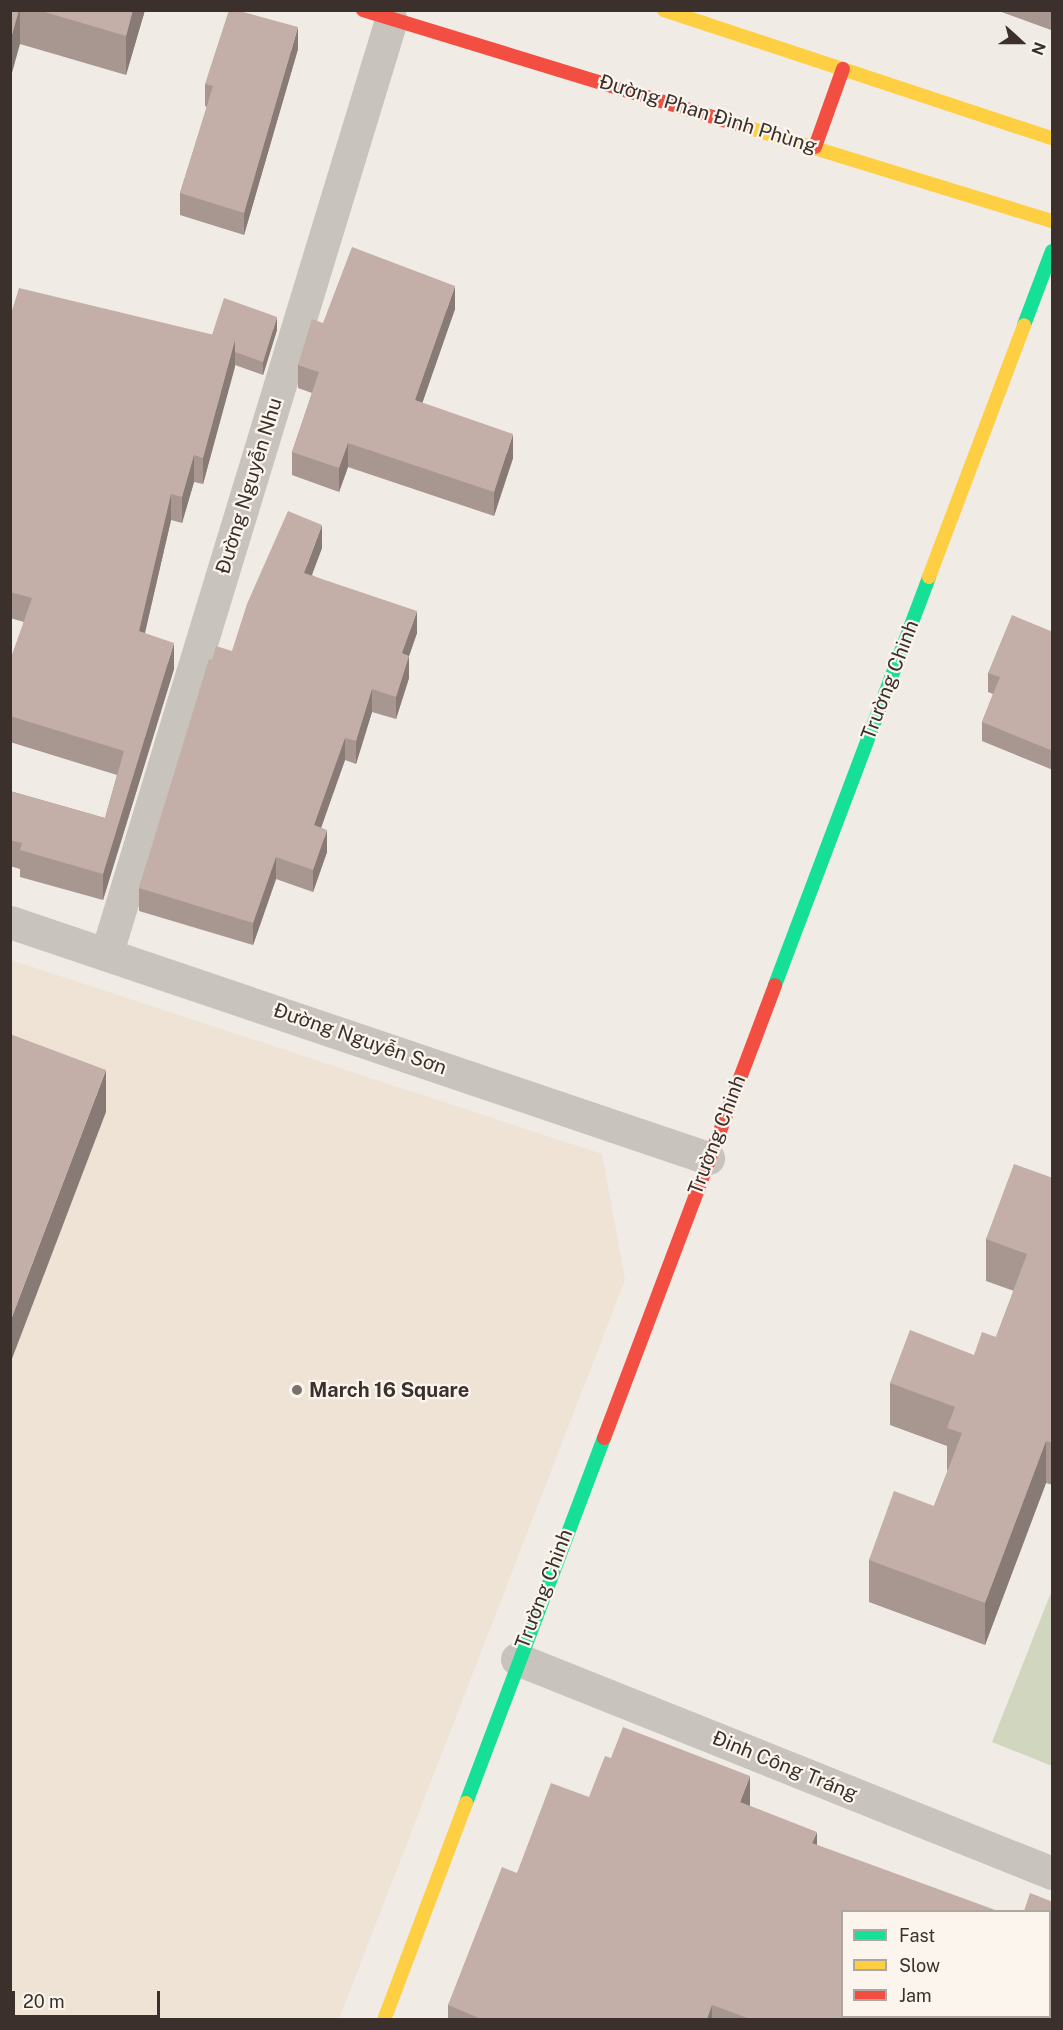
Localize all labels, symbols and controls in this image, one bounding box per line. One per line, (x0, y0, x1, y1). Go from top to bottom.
north arrow (991, 12, 1051, 72)
text: N (1027, 39, 1049, 58)
street label: Đường Phan Đình Phùng (596, 69, 820, 159)
street label: Đường Nguyễn Nhu (211, 395, 287, 577)
street label: Trường Chinh (856, 617, 924, 743)
street label: Đường Nguyễn Sơn (270, 998, 450, 1080)
street label: Trường Chinh (683, 1072, 751, 1198)
place label: March 16 Square (309, 1378, 469, 1402)
marker: March 16 Square (290, 1383, 304, 1397)
street label: Trường Chinh (510, 1526, 578, 1652)
street label: Đinh Công Tráng (709, 1726, 861, 1806)
legend (841, 1910, 1051, 2018)
text: Fast (899, 1925, 935, 1946)
text: Slow (899, 1955, 940, 1976)
scale bar (15, 1979, 164, 2017)
text: Jam (899, 1985, 932, 2006)
text: 20 m (23, 1991, 65, 2012)

